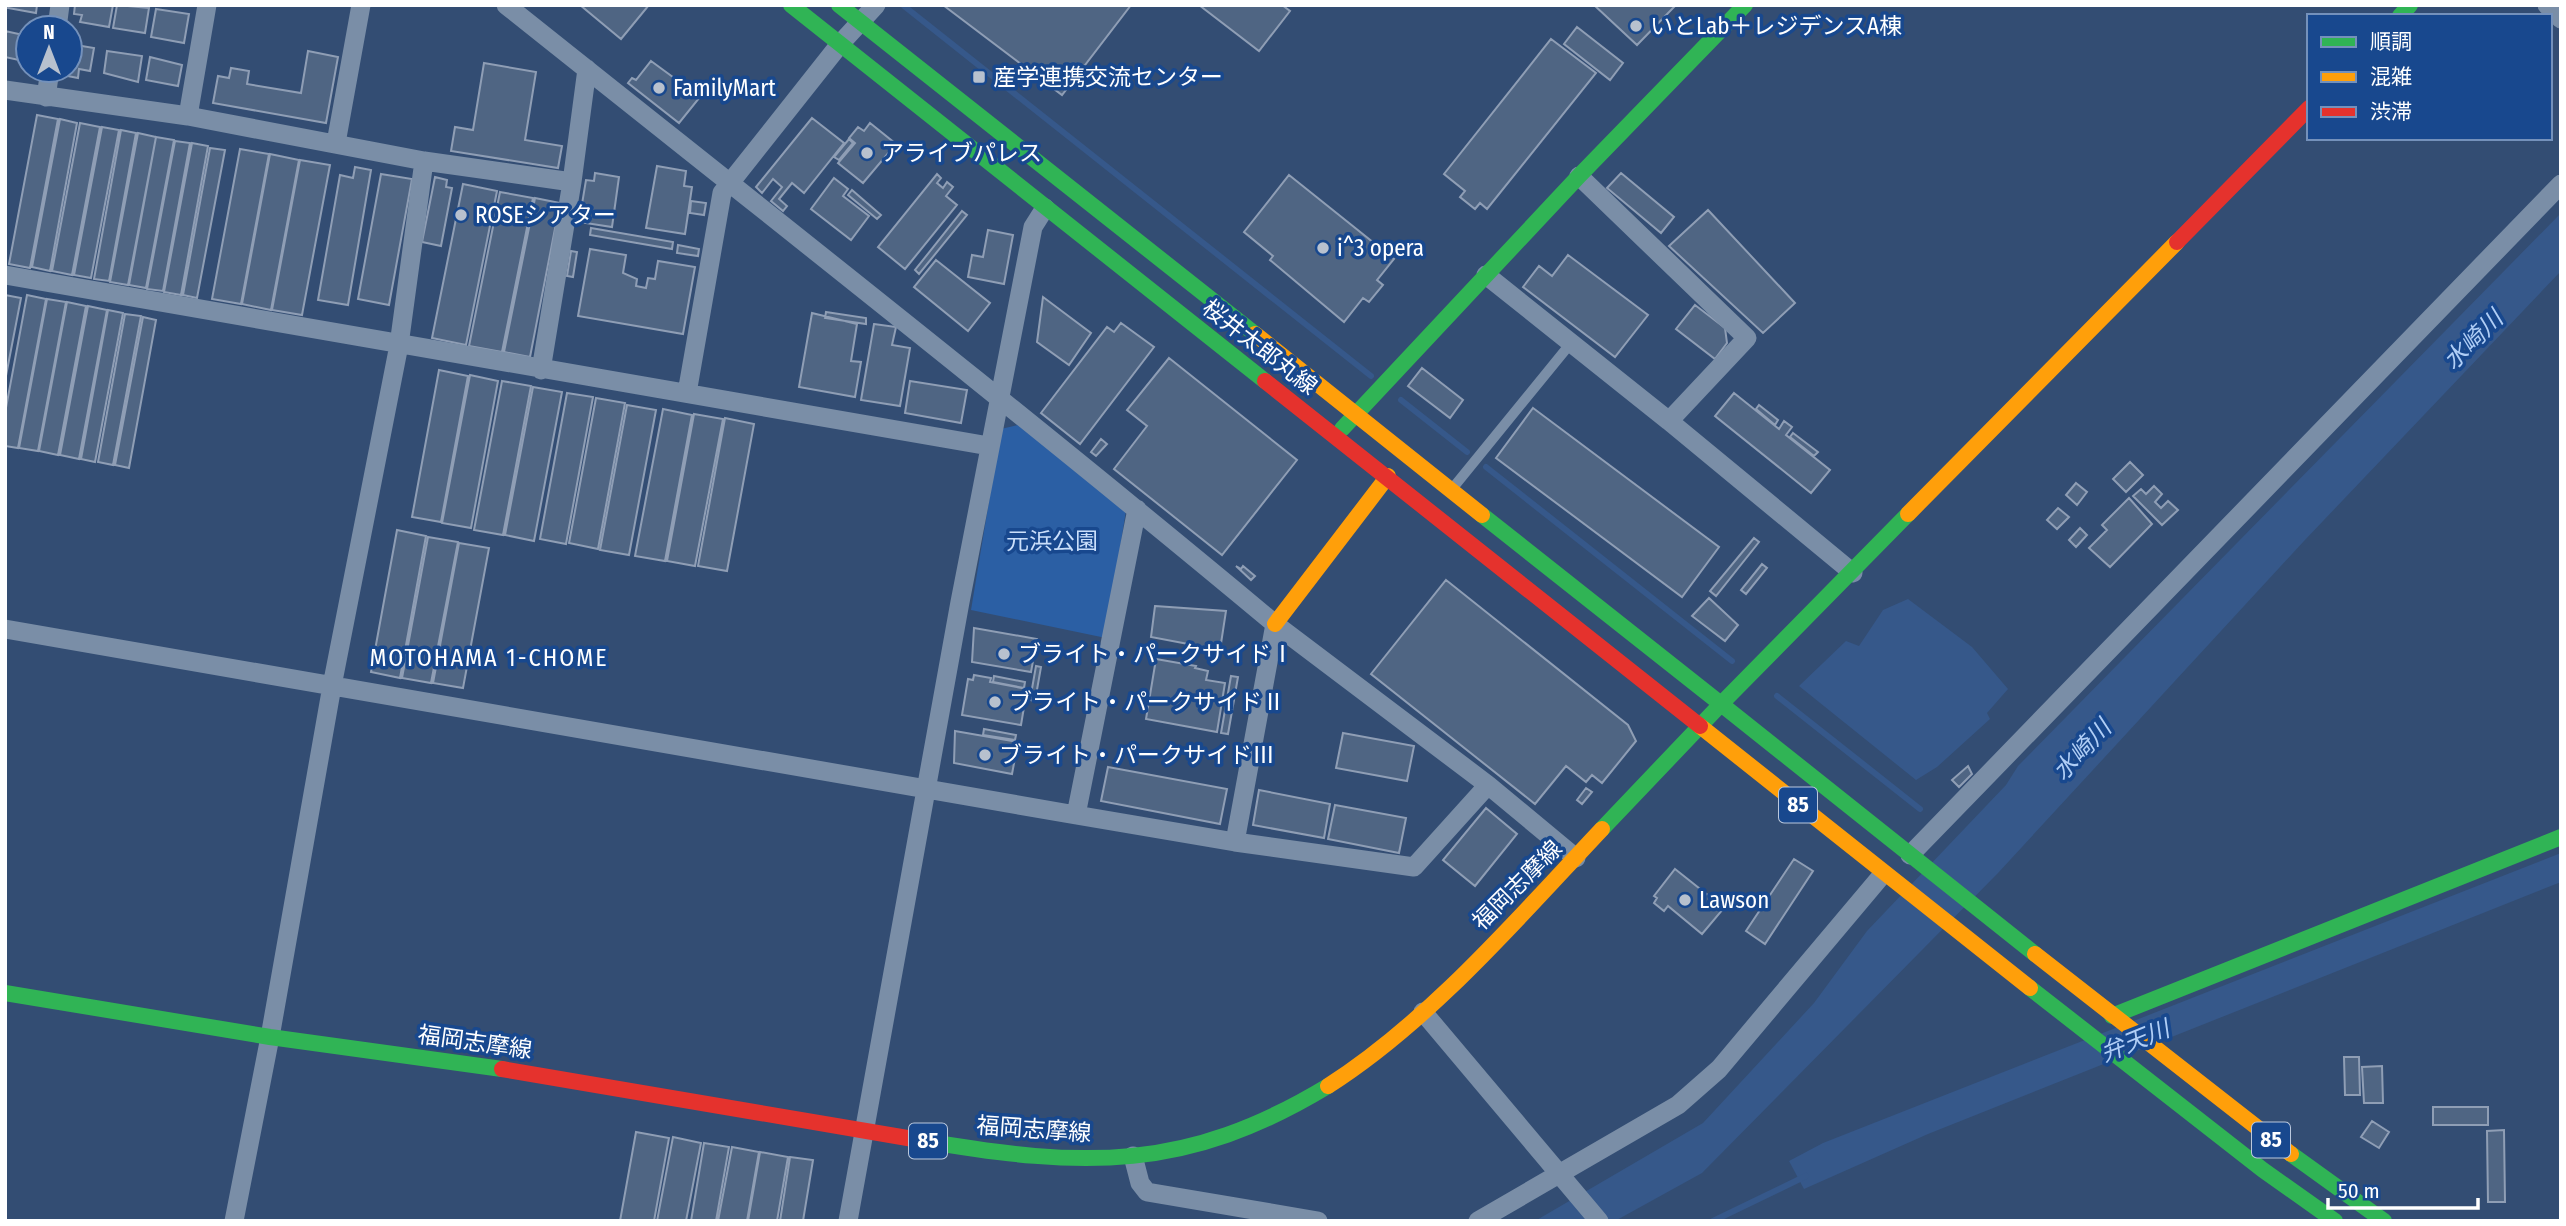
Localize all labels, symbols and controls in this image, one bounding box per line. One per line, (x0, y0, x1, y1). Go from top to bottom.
place label: いとLab＋レジデンスA棟 (1650, 12, 1902, 40)
north arrow (14, 14, 84, 84)
legend (2307, 14, 2552, 140)
marker: いとLab＋レジデンスA棟 (1628, 18, 1644, 34)
text: N (43, 21, 55, 44)
text: 順調 (2370, 29, 2412, 55)
place label: 産学連携交流センター (993, 63, 1223, 91)
text: 混雑 (2370, 64, 2412, 90)
marker: 産学連携交流センター (971, 69, 987, 85)
place label: FamilyMart (673, 74, 776, 102)
marker: FamilyMart (651, 80, 667, 96)
text: 渋滞 (2370, 99, 2412, 125)
place label: アライブパレス (881, 139, 1042, 167)
marker: アライブパレス (859, 145, 875, 161)
place label: ROSEシアター (475, 201, 616, 229)
marker: ROSEシアター (453, 207, 469, 223)
place label: i^3 opera (1337, 234, 1424, 262)
marker: i^3 opera (1315, 240, 1331, 256)
street label: 桜井太郎丸線 (1197, 293, 1323, 401)
water label: 水崎川 (2438, 303, 2510, 375)
park label: 元浜公園 (1006, 527, 1098, 555)
place label: ブライト・パークサイドⅠ (1018, 640, 1294, 668)
district label: MOTOHAMA 1-CHOME (369, 644, 609, 672)
marker: ブライト・パークサイドⅠ (996, 646, 1012, 662)
place label: ブライト・パークサイドⅡ (1009, 688, 1285, 716)
marker: ブライト・パークサイドⅡ (987, 694, 1003, 710)
water label: 水崎川 (2047, 712, 2119, 786)
place label: ブライト・パークサイドⅢ (999, 741, 1275, 769)
marker: ブライト・パークサイドⅢ (977, 747, 993, 763)
road number: 85 (1779, 788, 1817, 822)
street label: 福岡志摩線 (1466, 834, 1568, 936)
place label: Lawson (1699, 886, 1769, 914)
marker: Lawson (1677, 892, 1693, 908)
water label: 弁天川 (2096, 1013, 2176, 1067)
street label: 福岡志摩線 (416, 1020, 534, 1064)
street label: 福岡志摩線 (976, 1111, 1092, 1147)
road number: 85 (2252, 1122, 2290, 1158)
road number: 85 (909, 1124, 947, 1158)
scale bar (2328, 1166, 2478, 1210)
text: 50 m (2338, 1178, 2380, 1204)

